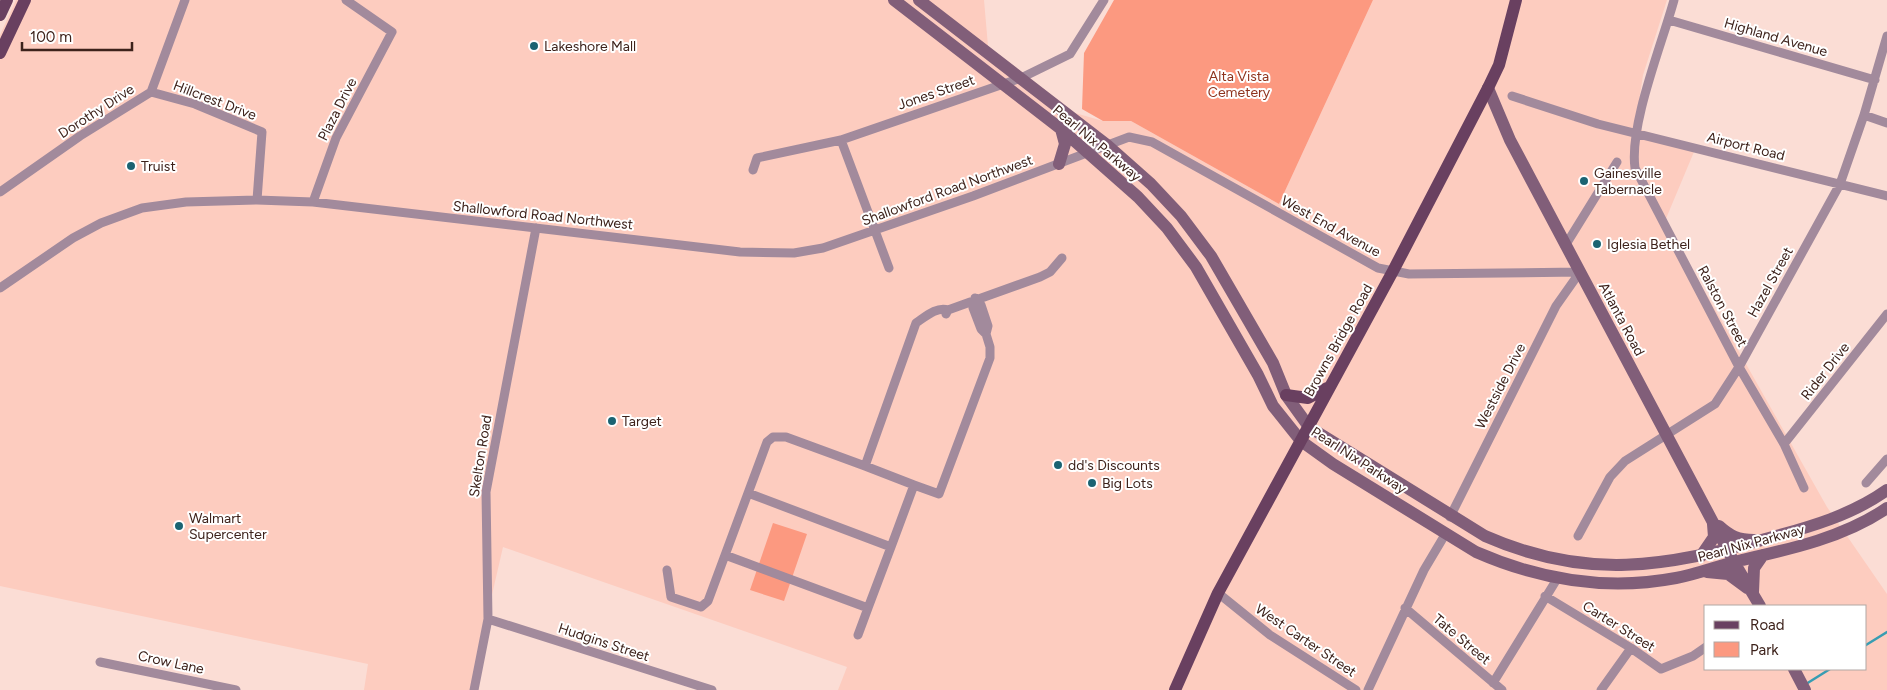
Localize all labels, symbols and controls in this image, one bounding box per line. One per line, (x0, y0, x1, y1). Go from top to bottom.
street label: Highland Avenue (1722, 15, 1830, 60)
scale bar (22, 20, 132, 52)
text: 100 m (30, 28, 72, 46)
place label: Lakeshore Mall (544, 38, 636, 55)
marker: Lakeshore Mall (528, 40, 540, 52)
park label: Alta Vista Cemetery (1208, 68, 1271, 101)
street label: Jones Street (896, 71, 977, 114)
street label: Plaza Drive (314, 75, 361, 143)
street label: Hillcrest Drive (171, 77, 259, 124)
street label: Dorothy Drive (55, 80, 138, 142)
street label: Pearl Nix Parkway (1049, 101, 1145, 186)
street label: Airport Road (1705, 129, 1787, 164)
street label: Shallowford Road Northwest (859, 152, 1035, 229)
place label: Truist (141, 158, 176, 175)
marker: Truist (125, 160, 137, 172)
place label: Gainesville Tabernacle (1594, 165, 1662, 198)
marker: Gainesville Tabernacle (1578, 175, 1590, 187)
street label: West End Avenue (1278, 192, 1384, 261)
street label: Shallowford Road Northwest (452, 198, 634, 233)
place label: Iglesia Bethel (1607, 236, 1690, 253)
marker: Iglesia Bethel (1591, 238, 1603, 250)
street label: Hazel Street (1744, 244, 1797, 320)
street label: Ralston Street (1694, 263, 1751, 350)
street label: Atlanta Road (1595, 280, 1648, 359)
street label: Browns Bridge Road (1300, 281, 1376, 400)
street label: Rider Drive (1798, 339, 1853, 404)
street label: Westside Drive (1472, 340, 1529, 432)
place label: Target (622, 413, 662, 430)
street label: Skelton Road (466, 414, 495, 498)
marker: Target (606, 415, 618, 427)
street label: Pearl Nix Parkway (1308, 423, 1410, 498)
place label: dd's Discounts (1068, 457, 1160, 474)
marker: dd's Discounts (1052, 459, 1064, 471)
place label: Big Lots (1102, 475, 1153, 492)
marker: Big Lots (1086, 477, 1098, 489)
place label: Walmart Supercenter (189, 510, 267, 543)
marker: Walmart Supercenter (173, 520, 185, 532)
street label: Pearl Nix Parkway (1696, 521, 1807, 566)
street label: Carter Street (1579, 597, 1658, 655)
street label: West Carter Street (1252, 600, 1359, 680)
legend (1704, 605, 1867, 670)
street label: Tate Street (1430, 611, 1494, 668)
text: Road (1750, 616, 1785, 634)
street label: Hudgins Street (556, 620, 652, 665)
text: Park (1750, 641, 1779, 659)
street label: Crow Lane (136, 647, 206, 678)

